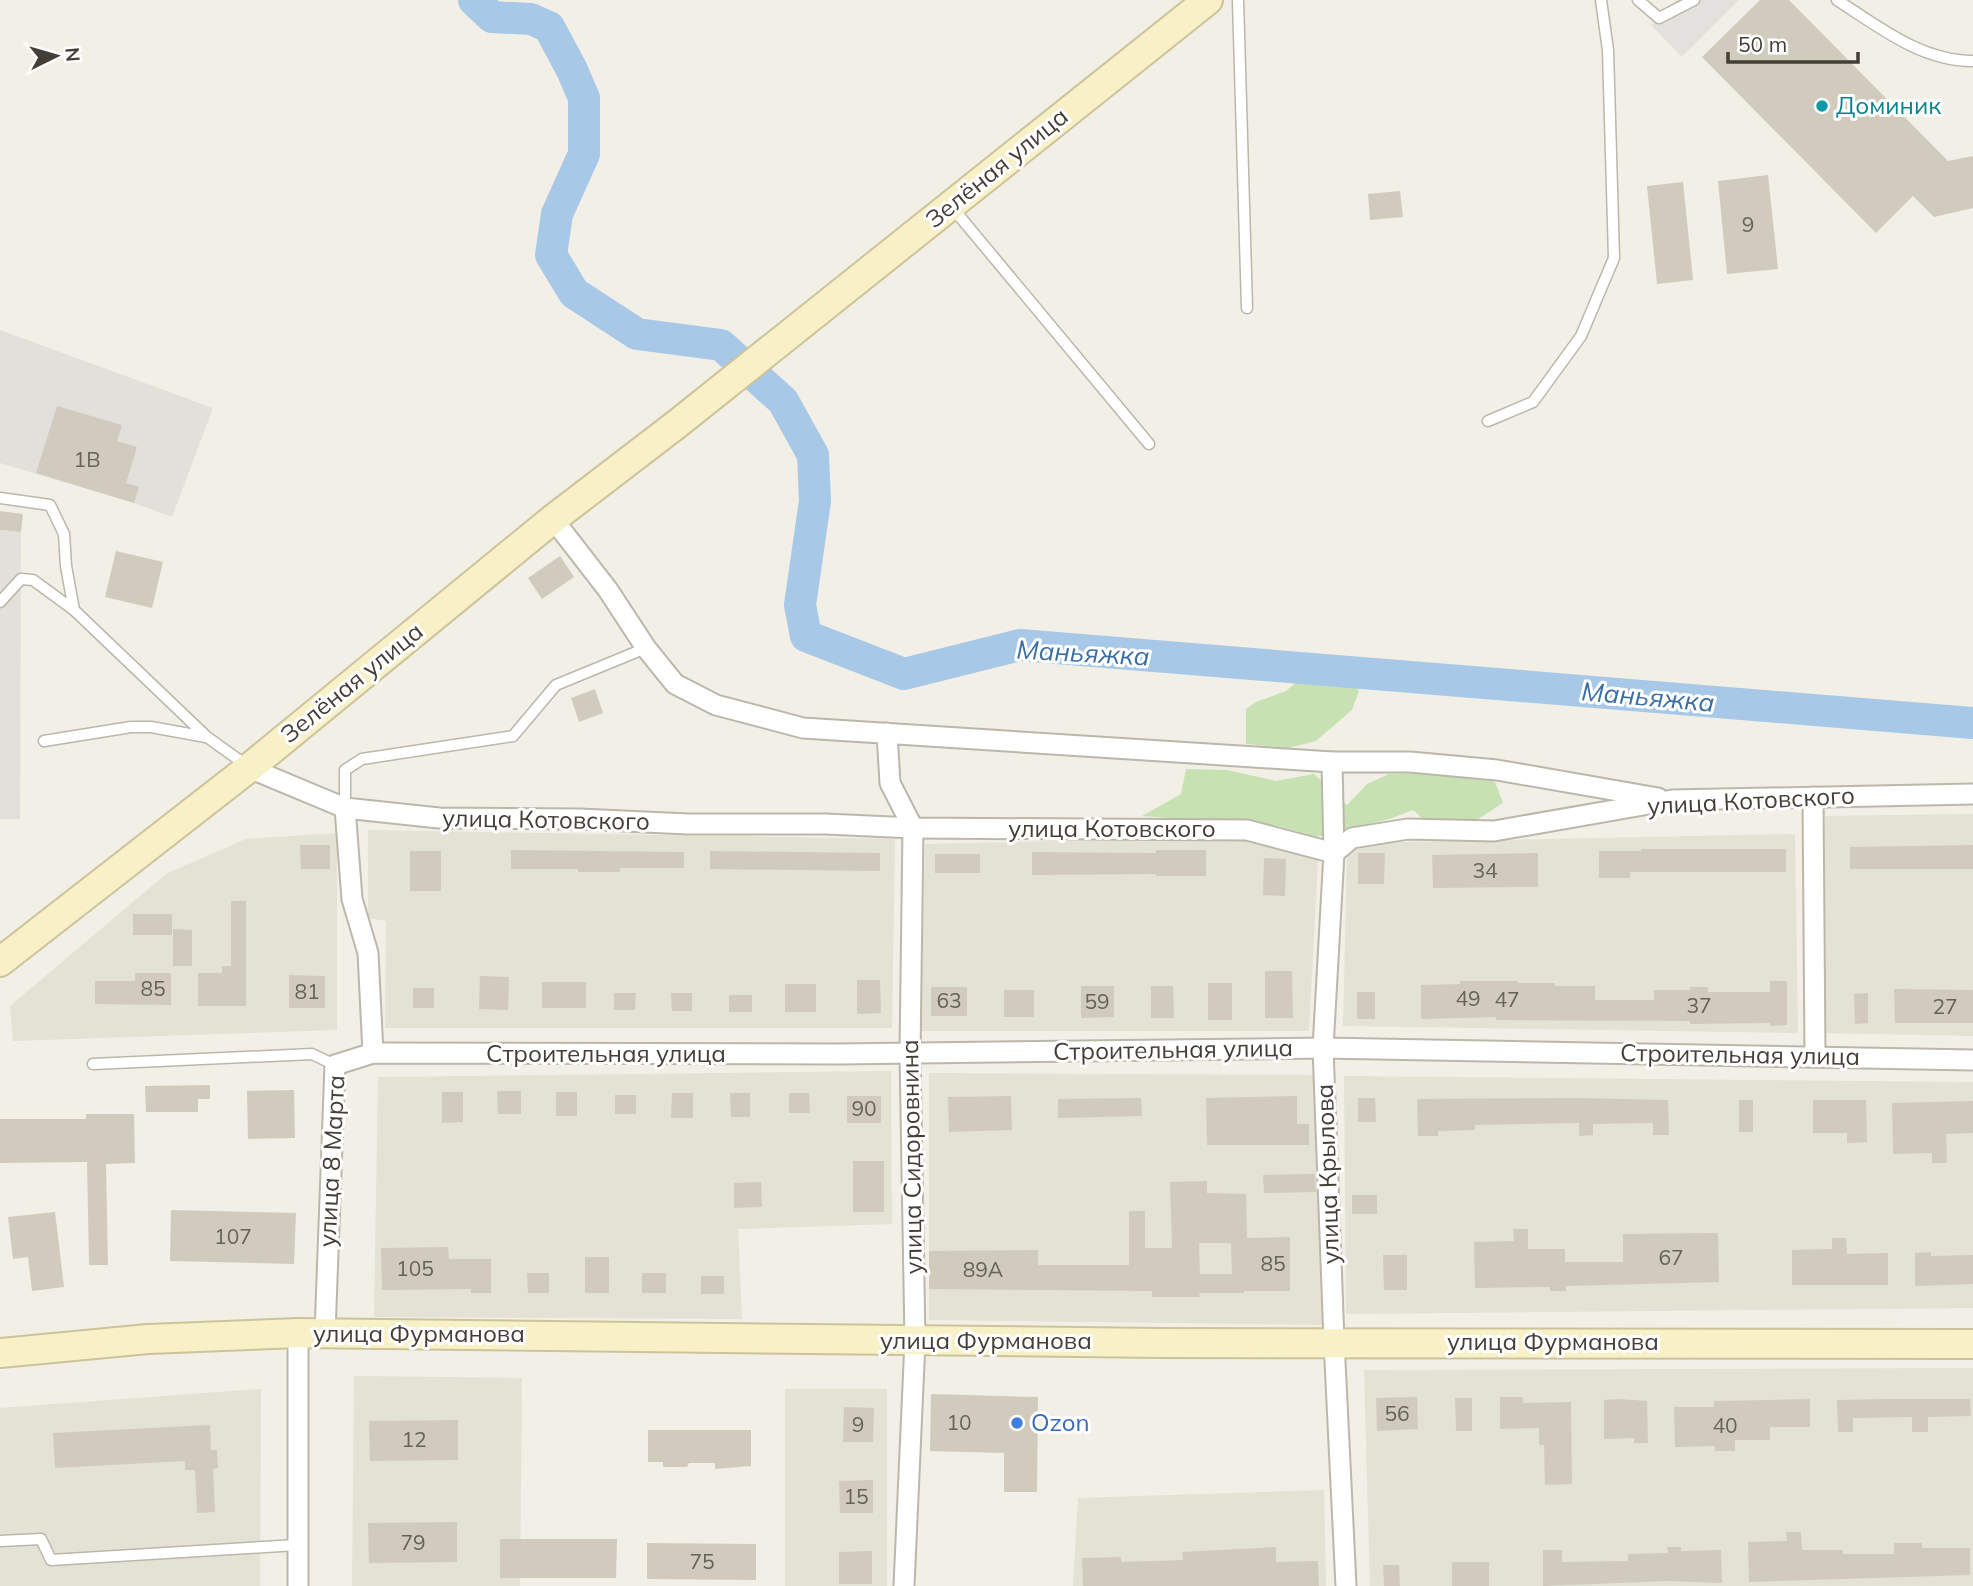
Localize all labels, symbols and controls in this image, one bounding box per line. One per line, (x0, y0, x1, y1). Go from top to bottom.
north arrow (21, 21, 91, 91)
scale bar (1728, 21, 1857, 65)
text: 50 m (1738, 31, 1787, 57)
text: N (60, 46, 86, 63)
place label: Доминик (1836, 90, 1941, 120)
marker: Доминик (1814, 98, 1830, 114)
street label: Зелёная улица (919, 101, 1074, 234)
house number: 9 (1742, 211, 1754, 237)
house number: 1В (74, 446, 100, 472)
street label: Зелёная улица (274, 616, 429, 749)
water label: Маньяжка (1016, 633, 1150, 672)
water label: Маньяжка (1580, 674, 1716, 719)
street label: улица Котовского (1647, 780, 1855, 820)
street label: улица Котовского (442, 802, 650, 836)
street label: улица Котовского (1008, 813, 1216, 843)
house number: 34 (1472, 857, 1498, 883)
house number: 85 (140, 975, 166, 1001)
house number: 81 (294, 978, 320, 1004)
house number: 49 (1455, 985, 1481, 1011)
house number: 47 (1494, 986, 1520, 1012)
house number: 63 (936, 987, 962, 1013)
house number: 59 (1084, 988, 1110, 1014)
house number: 37 (1686, 992, 1712, 1018)
house number: 27 (1932, 993, 1958, 1019)
street label: Строительная улица (1053, 1032, 1293, 1066)
street label: Строительная улица (1620, 1037, 1860, 1071)
street label: Строительная улица (486, 1038, 726, 1068)
street label: улица Сидоровнина (894, 1039, 928, 1275)
street label: улица 8 Марта (312, 1074, 350, 1248)
street label: улица Крылова (1309, 1083, 1345, 1265)
house number: 90 (851, 1095, 877, 1121)
house number: 107 (214, 1223, 252, 1249)
house number: 67 (1658, 1244, 1684, 1270)
house number: 85 (1260, 1250, 1286, 1276)
house number: 105 (396, 1255, 434, 1281)
house number: 89А (963, 1256, 1004, 1282)
street label: улица Фурманова (313, 1318, 525, 1348)
street label: улица Фурманова (880, 1325, 1092, 1355)
street label: улица Фурманова (1447, 1326, 1659, 1356)
house number: 56 (1384, 1400, 1410, 1426)
place label: Ozon (1031, 1407, 1090, 1437)
house number: 10 (946, 1409, 972, 1435)
house number: 9 (852, 1411, 864, 1437)
house number: 40 (1712, 1412, 1738, 1438)
marker: Ozon (1009, 1415, 1025, 1431)
house number: 12 (401, 1426, 427, 1452)
house number: 15 (843, 1483, 869, 1509)
house number: 79 (400, 1529, 426, 1555)
house number: 75 (689, 1548, 715, 1574)

